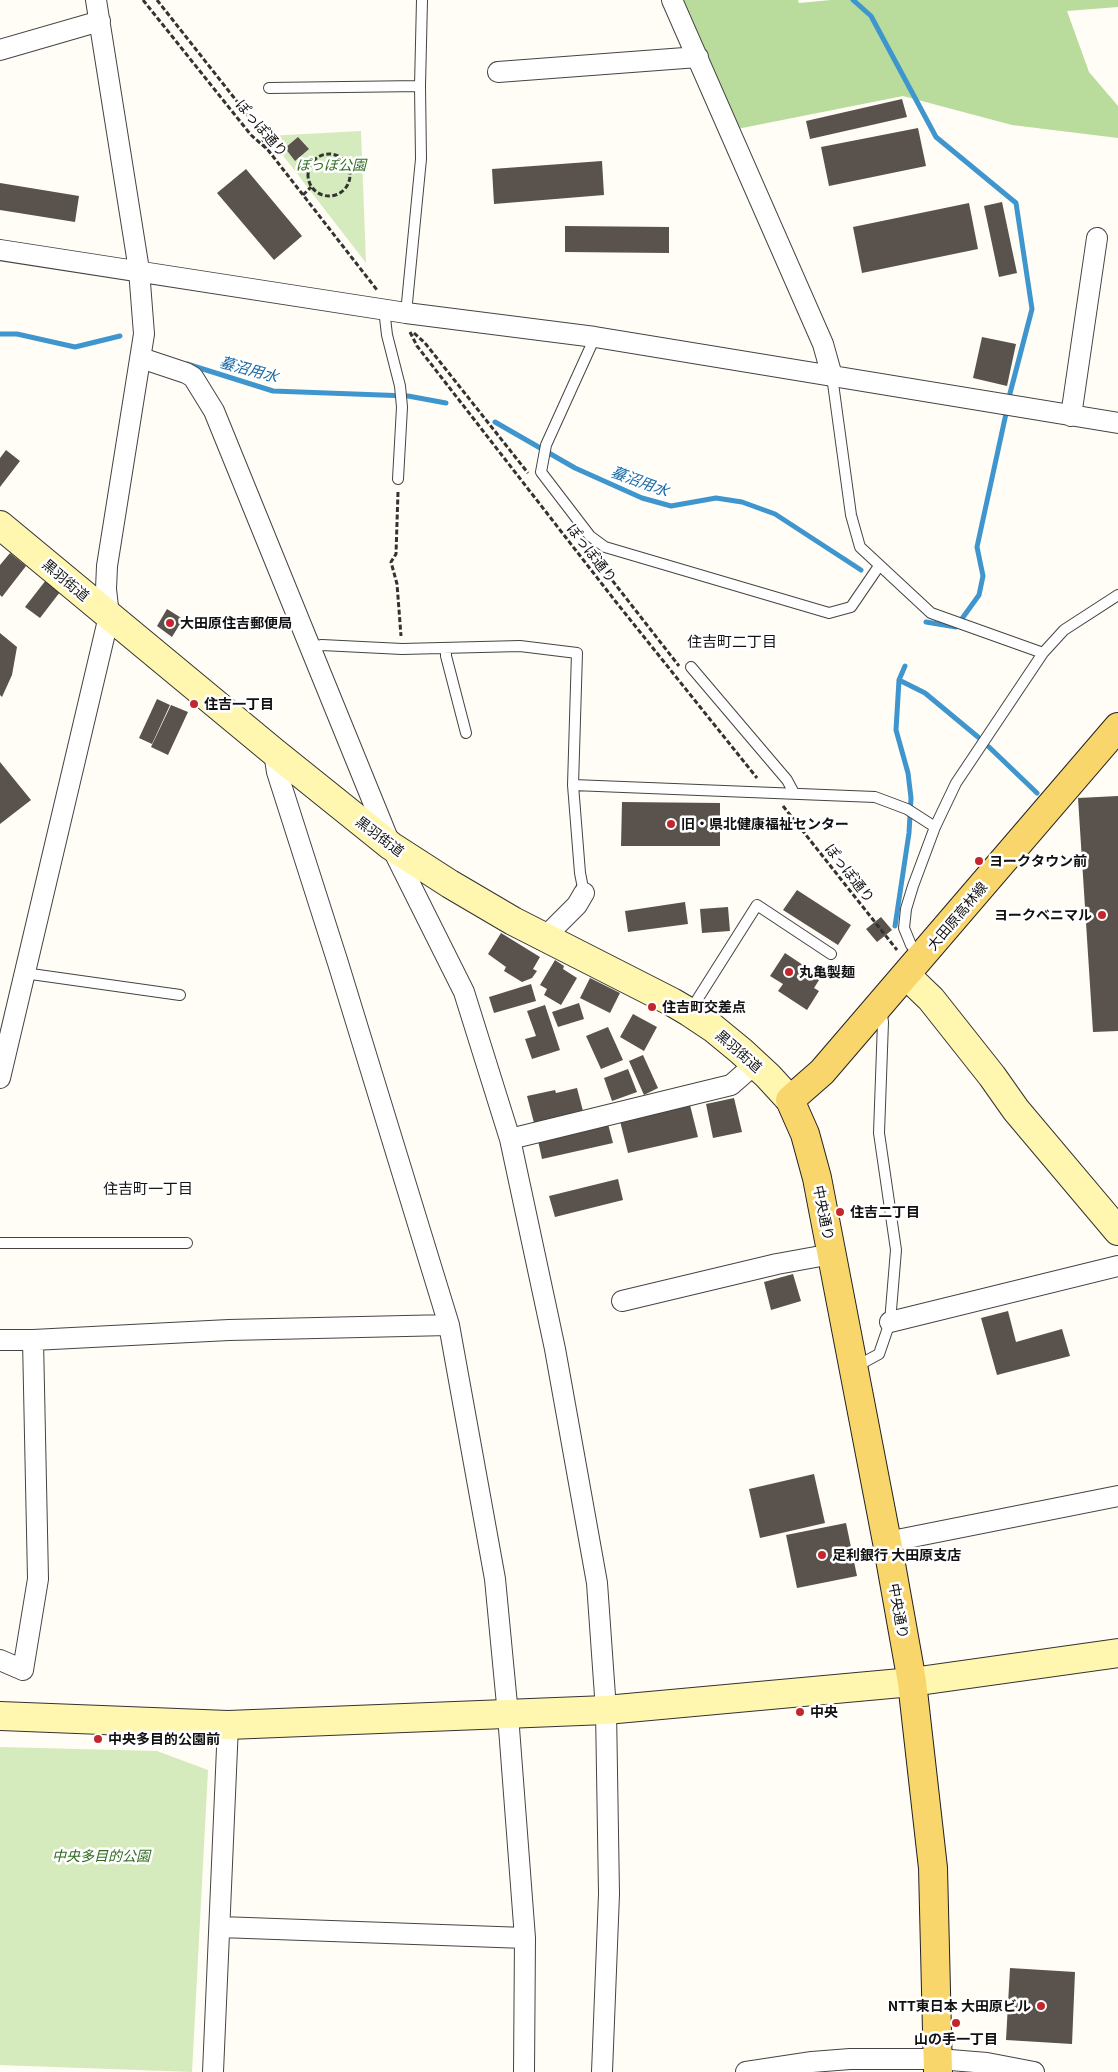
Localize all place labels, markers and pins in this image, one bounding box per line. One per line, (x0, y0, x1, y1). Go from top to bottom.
place label: 大田原住吉郵便局 (180, 615, 292, 631)
marker: 大田原住吉郵便局 (164, 617, 176, 629)
place label: 住吉一丁目 (204, 696, 274, 712)
marker: 住吉一丁目 (188, 698, 200, 710)
place label: 旧・県北健康福祉センター (681, 816, 849, 832)
marker: 旧・県北健康福祉センター (665, 818, 677, 830)
place label: ヨークタウン前 (989, 853, 1087, 869)
marker: ヨークタウン前 (973, 855, 985, 867)
place label: ヨークベニマル (994, 907, 1092, 923)
marker: ヨークベニマル (1096, 909, 1108, 921)
place label: 丸亀製麺 (799, 964, 855, 980)
marker: 丸亀製麺 (783, 966, 795, 978)
place label: 住吉町交差点 (662, 999, 746, 1015)
marker: 住吉町交差点 (646, 1001, 658, 1013)
place label: 住吉二丁目 (850, 1204, 920, 1220)
marker: 住吉二丁目 (834, 1206, 846, 1218)
place label: 足利銀行 大田原支店 (832, 1547, 961, 1563)
marker: 足利銀行 大田原支店 (816, 1549, 828, 1561)
place label: 中央 (810, 1704, 838, 1720)
marker: 中央 (794, 1706, 806, 1718)
place label: 中央多目的公園前 (108, 1731, 220, 1747)
marker: 中央多目的公園前 (92, 1733, 104, 1745)
place label: NTT東日本 大田原ビル (888, 1998, 1031, 2014)
marker: NTT東日本 大田原ビル (1035, 2000, 1047, 2012)
marker: 山の手一丁目 (950, 2017, 962, 2029)
place label: 山の手一丁目 (914, 2031, 998, 2047)

